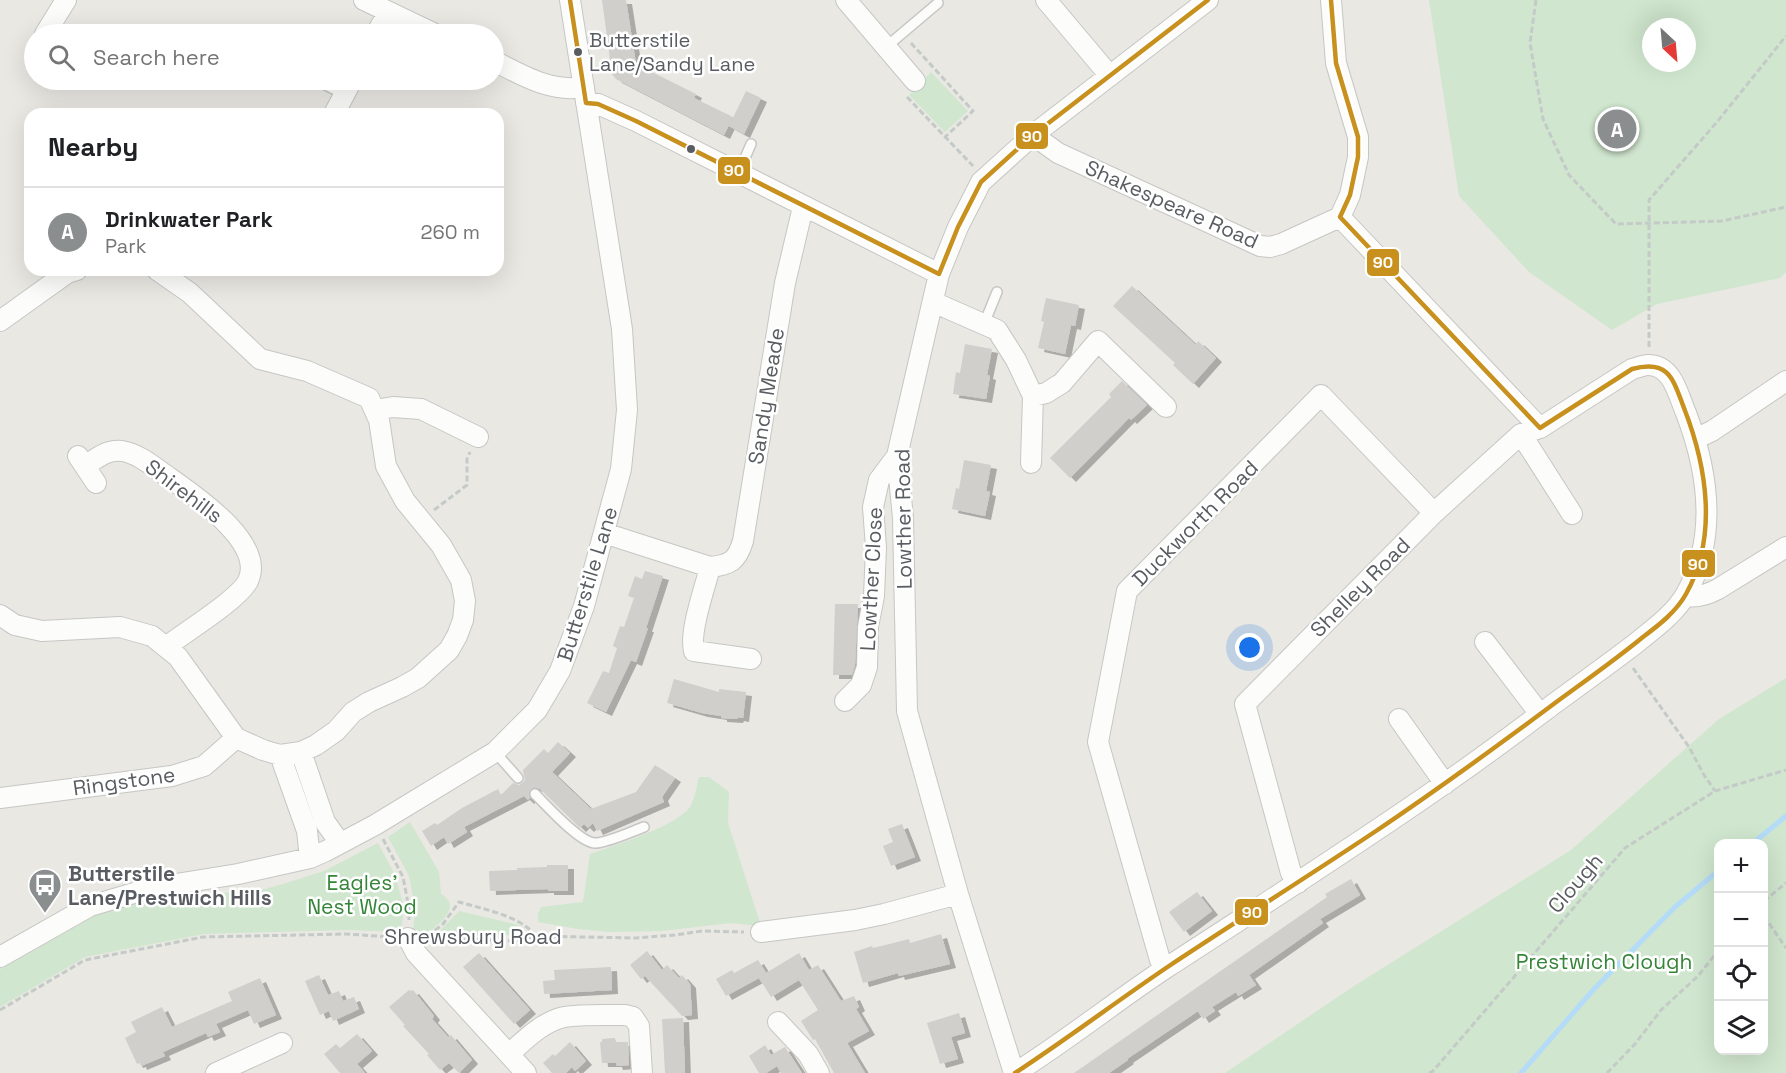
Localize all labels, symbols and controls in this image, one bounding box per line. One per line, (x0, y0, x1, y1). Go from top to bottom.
north arrow (1642, 18, 1696, 72)
search box (24, 24, 504, 90)
place label: Butterstile Lane/Sandy Lane (589, 27, 755, 77)
icon: search (45, 41, 78, 74)
text: Search here (93, 43, 220, 71)
marker: Butterstile Lane/Sandy Lane (572, 46, 584, 58)
pin: A (1598, 106, 1636, 152)
line badge: 90 (1015, 122, 1049, 150)
text: 90 (1022, 126, 1042, 147)
text: Nearby (48, 130, 138, 164)
unlabelled marker (685, 143, 697, 155)
street label: Shakespeare Road (1081, 154, 1263, 254)
line badge: 90 (717, 156, 751, 185)
text: 90 (724, 160, 744, 181)
text: Drinkwater Park (105, 205, 273, 233)
text: A (61, 219, 74, 245)
text: 260 m (421, 219, 480, 245)
text: Park (105, 233, 147, 259)
line badge: 90 (1366, 248, 1400, 277)
text: 90 (1373, 252, 1393, 273)
street label: Sandy Meade (742, 326, 790, 466)
street label: Lowther Road (888, 448, 918, 590)
street label: Shirehills (140, 453, 228, 529)
street label: Duckworth Road (1126, 454, 1264, 592)
street label: Butterstile Lane (551, 503, 623, 665)
street label: Lowther Close (854, 506, 888, 652)
street label: Shelley Road (1304, 531, 1416, 643)
line badge: 90 (1681, 549, 1716, 578)
text: 90 (1688, 554, 1708, 575)
your location (1235, 633, 1264, 662)
street label: Ringstone (71, 760, 177, 802)
map controls (1714, 839, 1768, 1055)
button: + (1714, 839, 1768, 893)
street label: Clough (1542, 847, 1608, 919)
place label: Butterstile Lane/Prestwich Hills (68, 860, 272, 911)
bus stop icon: Butterstile Lane/Prestwich Hills (27, 867, 63, 914)
park label: Eagles' Nest Wood (307, 869, 417, 920)
button: − (1714, 893, 1768, 947)
line badge: 90 (1234, 898, 1269, 926)
text: 90 (1242, 902, 1262, 923)
street label: Shrewsbury Road (384, 923, 562, 950)
button: locate (1714, 947, 1768, 1001)
park label: Prestwich Clough (1516, 948, 1692, 975)
button: layers (1714, 1001, 1768, 1055)

